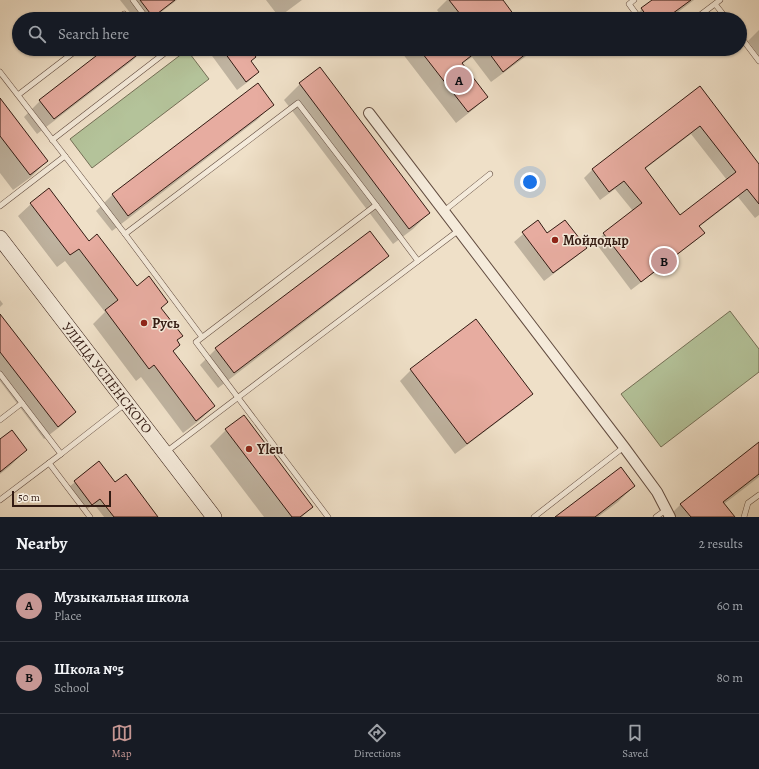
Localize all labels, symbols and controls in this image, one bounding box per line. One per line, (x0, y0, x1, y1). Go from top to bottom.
search box (12, 12, 747, 56)
icon: search (26, 23, 48, 45)
text: Search here (58, 24, 129, 44)
pin: A (446, 65, 472, 95)
your location (520, 172, 540, 192)
place label: Мойдодыр (563, 231, 629, 250)
marker: Мойдодыр (550, 235, 560, 245)
pin: B (651, 246, 677, 276)
place label: Русь (152, 314, 180, 333)
street label: УЛИЦА УСПЕНСКОГО (57, 318, 157, 438)
marker: Русь (139, 318, 149, 328)
place label: Yleu (256, 440, 284, 459)
marker: Yleu (244, 444, 254, 454)
scale bar (12, 489, 111, 508)
text: 50 m (18, 490, 40, 505)
text: Nearby (16, 532, 67, 555)
text: 2 results (699, 535, 743, 552)
text: Музыкальная школа (54, 587, 189, 607)
text: A (25, 597, 33, 614)
text: 60 m (717, 597, 743, 614)
text: Place (54, 607, 82, 624)
text: Школа №5 (54, 659, 124, 679)
text: B (25, 669, 33, 686)
text: 80 m (716, 669, 743, 686)
text: School (54, 679, 89, 696)
tab: Map (111, 722, 133, 761)
tab: Directions (354, 722, 401, 761)
tab: Saved (622, 722, 648, 761)

